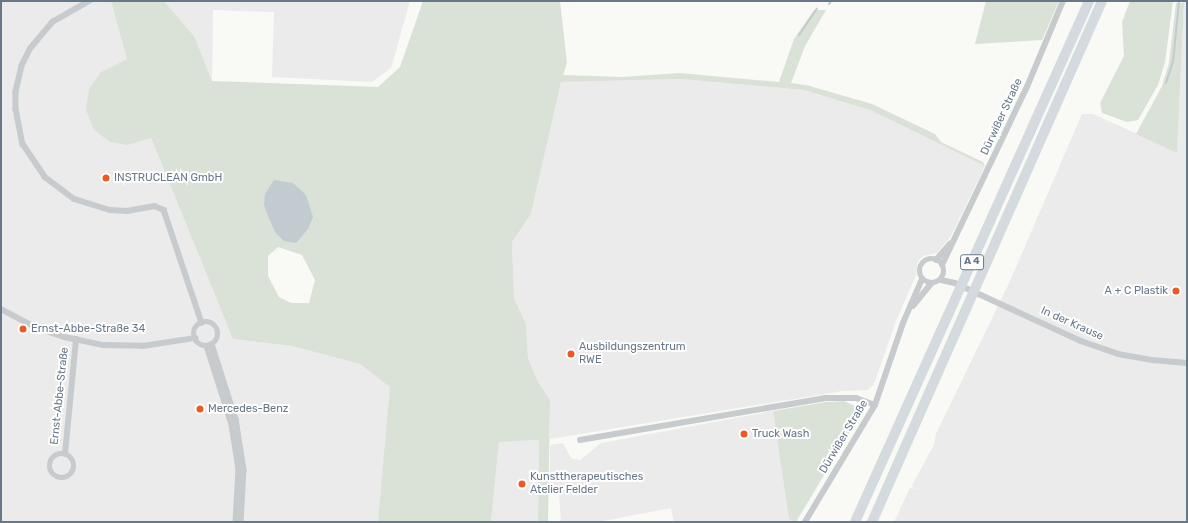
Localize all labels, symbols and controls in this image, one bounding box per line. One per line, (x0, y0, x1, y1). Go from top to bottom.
street label: Dürwißer Straße (978, 76, 1026, 158)
place label: INSTRUCLEAN GmbH (114, 171, 222, 185)
marker: INSTRUCLEAN GmbH (101, 173, 111, 183)
road number: A 4 (959, 254, 985, 270)
place label: A + C Plastik (1104, 284, 1168, 298)
marker: A + C Plastik (1171, 286, 1181, 296)
street label: In der Krause (1039, 304, 1105, 344)
place label: Ernst-Abbe-Straße 34 (31, 322, 145, 336)
marker: Ernst-Abbe-Straße 34 (18, 324, 28, 334)
place label: Ausbildungszentrum RWE (579, 341, 686, 367)
street label: Ernst-Abbe-Straße (48, 347, 72, 445)
marker: Ausbildungszentrum RWE (566, 349, 576, 359)
street label: Dürwißer Straße (817, 398, 871, 476)
place label: Mercedes-Benz (208, 402, 288, 416)
marker: Mercedes-Benz (195, 404, 205, 414)
place label: Truck Wash (752, 427, 810, 441)
marker: Truck Wash (739, 429, 749, 439)
place label: Kunsttherapeutisches Atelier Felder (530, 471, 643, 497)
marker: Kunsttherapeutisches Atelier Felder (517, 479, 527, 489)

